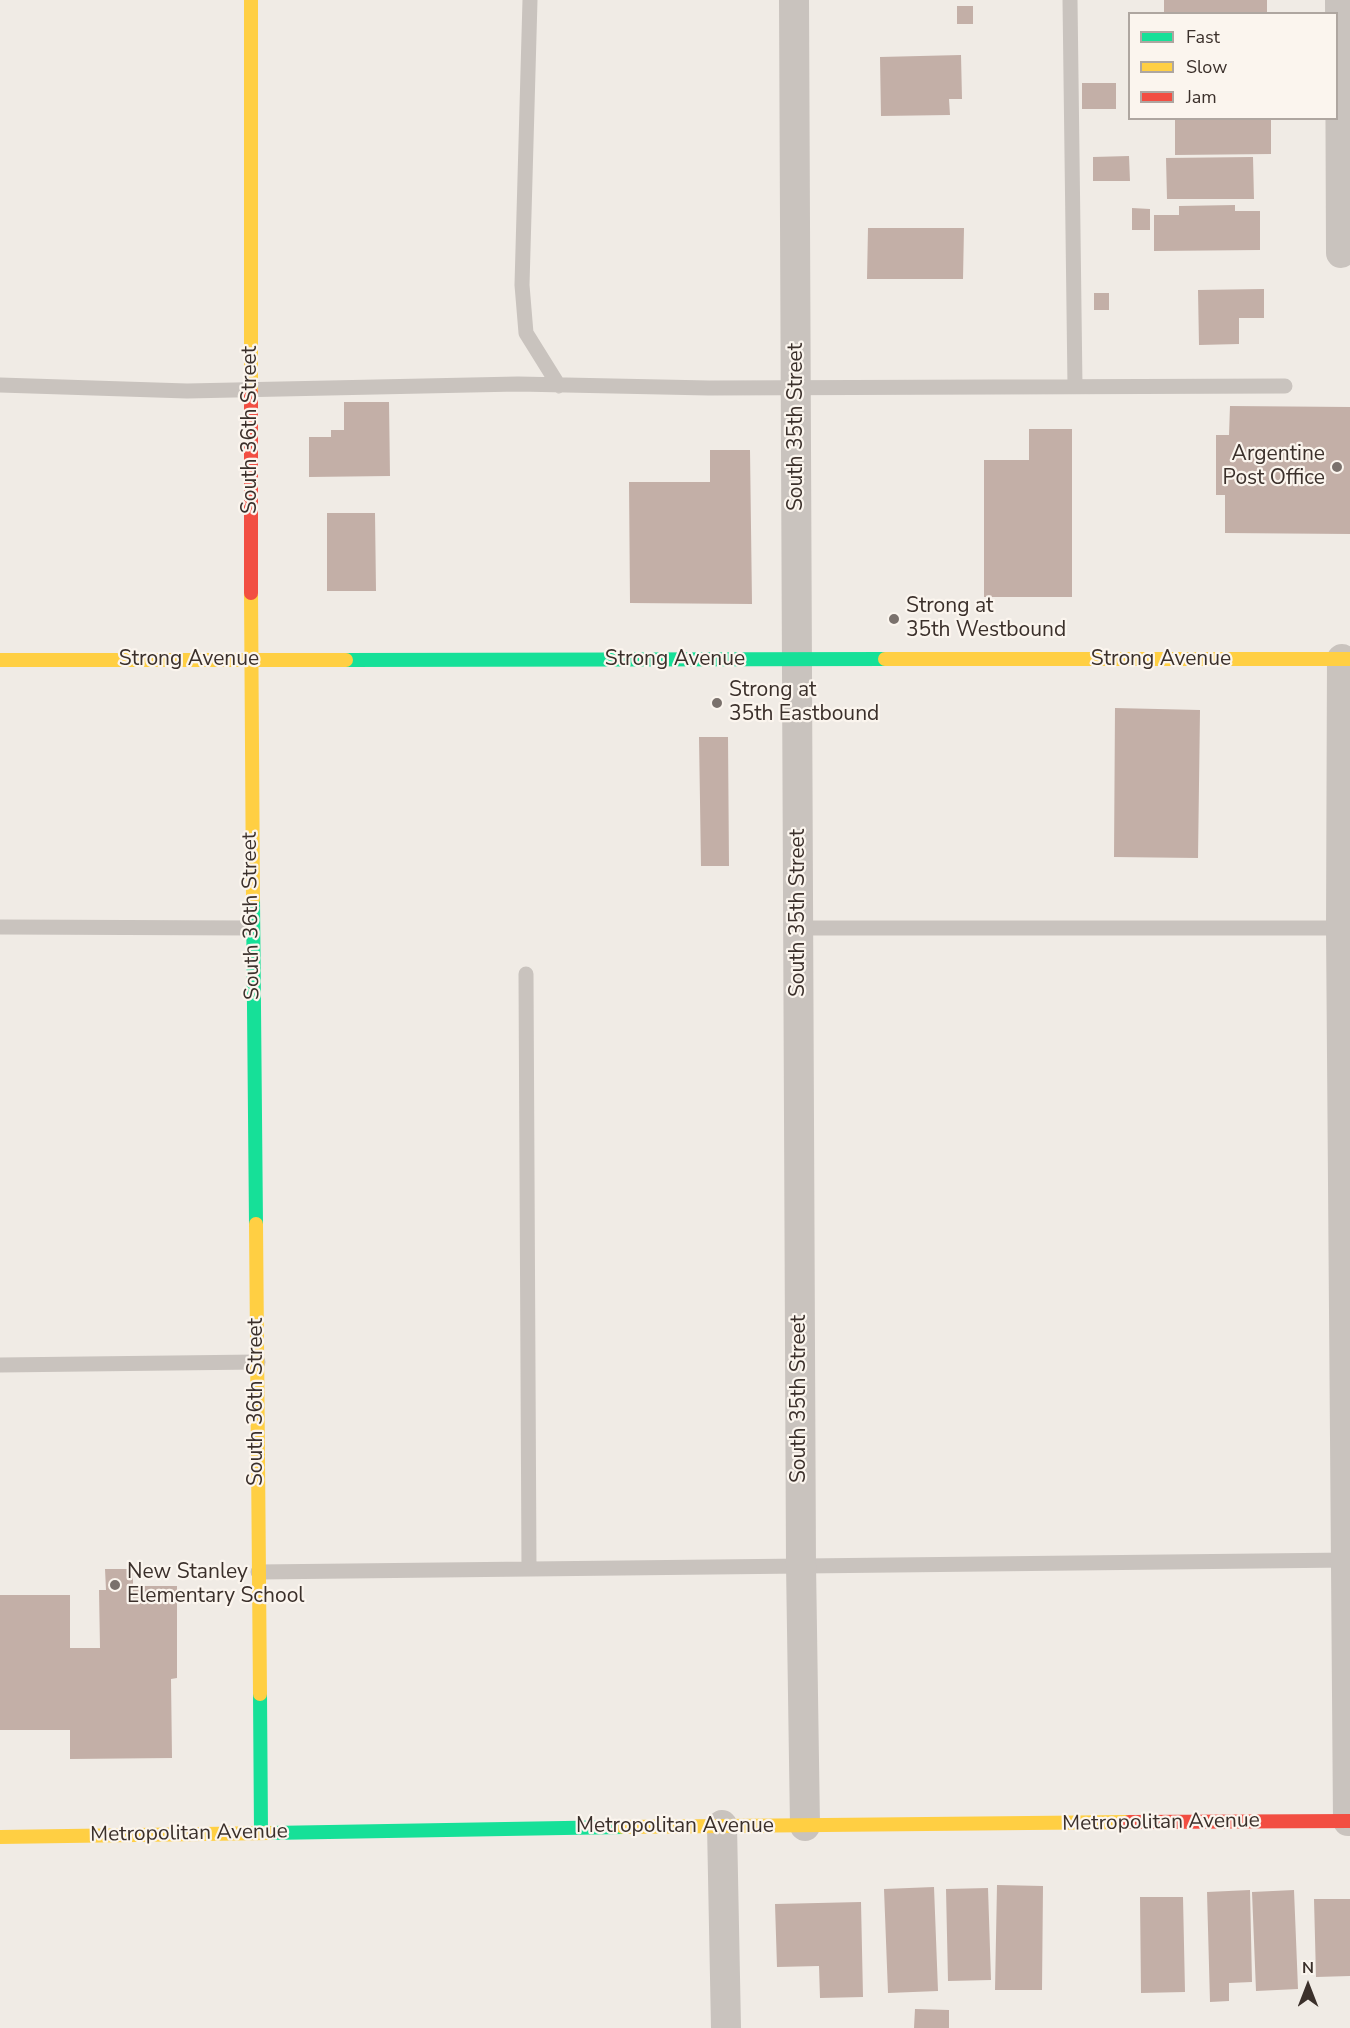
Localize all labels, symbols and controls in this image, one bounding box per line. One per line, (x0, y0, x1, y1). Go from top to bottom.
legend (1128, 12, 1338, 120)
text: Fast (1186, 25, 1220, 49)
text: Slow (1186, 55, 1227, 79)
text: Jam (1186, 85, 1217, 109)
street label: South 35th Street (784, 343, 810, 511)
street label: South 36th Street (238, 346, 264, 514)
place label: Argentine Post Office (1223, 442, 1325, 492)
marker: Argentine Post Office (1330, 460, 1344, 474)
place label: Strong at 35th Westbound (906, 594, 1066, 644)
marker: Strong at 35th Westbound (887, 612, 901, 626)
street label: Strong Avenue (119, 647, 259, 673)
street label: Strong Avenue (605, 647, 745, 673)
street label: Strong Avenue (1091, 647, 1231, 673)
place label: Strong at 35th Eastbound (729, 678, 879, 728)
marker: Strong at 35th Eastbound (710, 696, 724, 710)
street label: South 35th Street (786, 829, 812, 997)
street label: South 36th Street (238, 832, 266, 1000)
street label: South 35th Street (787, 1315, 813, 1483)
street label: South 36th Street (244, 1318, 270, 1486)
place label: New Stanley Elementary School (127, 1560, 305, 1610)
marker: New Stanley Elementary School (108, 1578, 122, 1592)
street label: Metropolitan Avenue (1062, 1809, 1260, 1837)
street label: Metropolitan Avenue (576, 1814, 774, 1840)
street label: Metropolitan Avenue (90, 1820, 288, 1848)
north arrow (1278, 1956, 1338, 2016)
text: N (1302, 1957, 1314, 1979)

